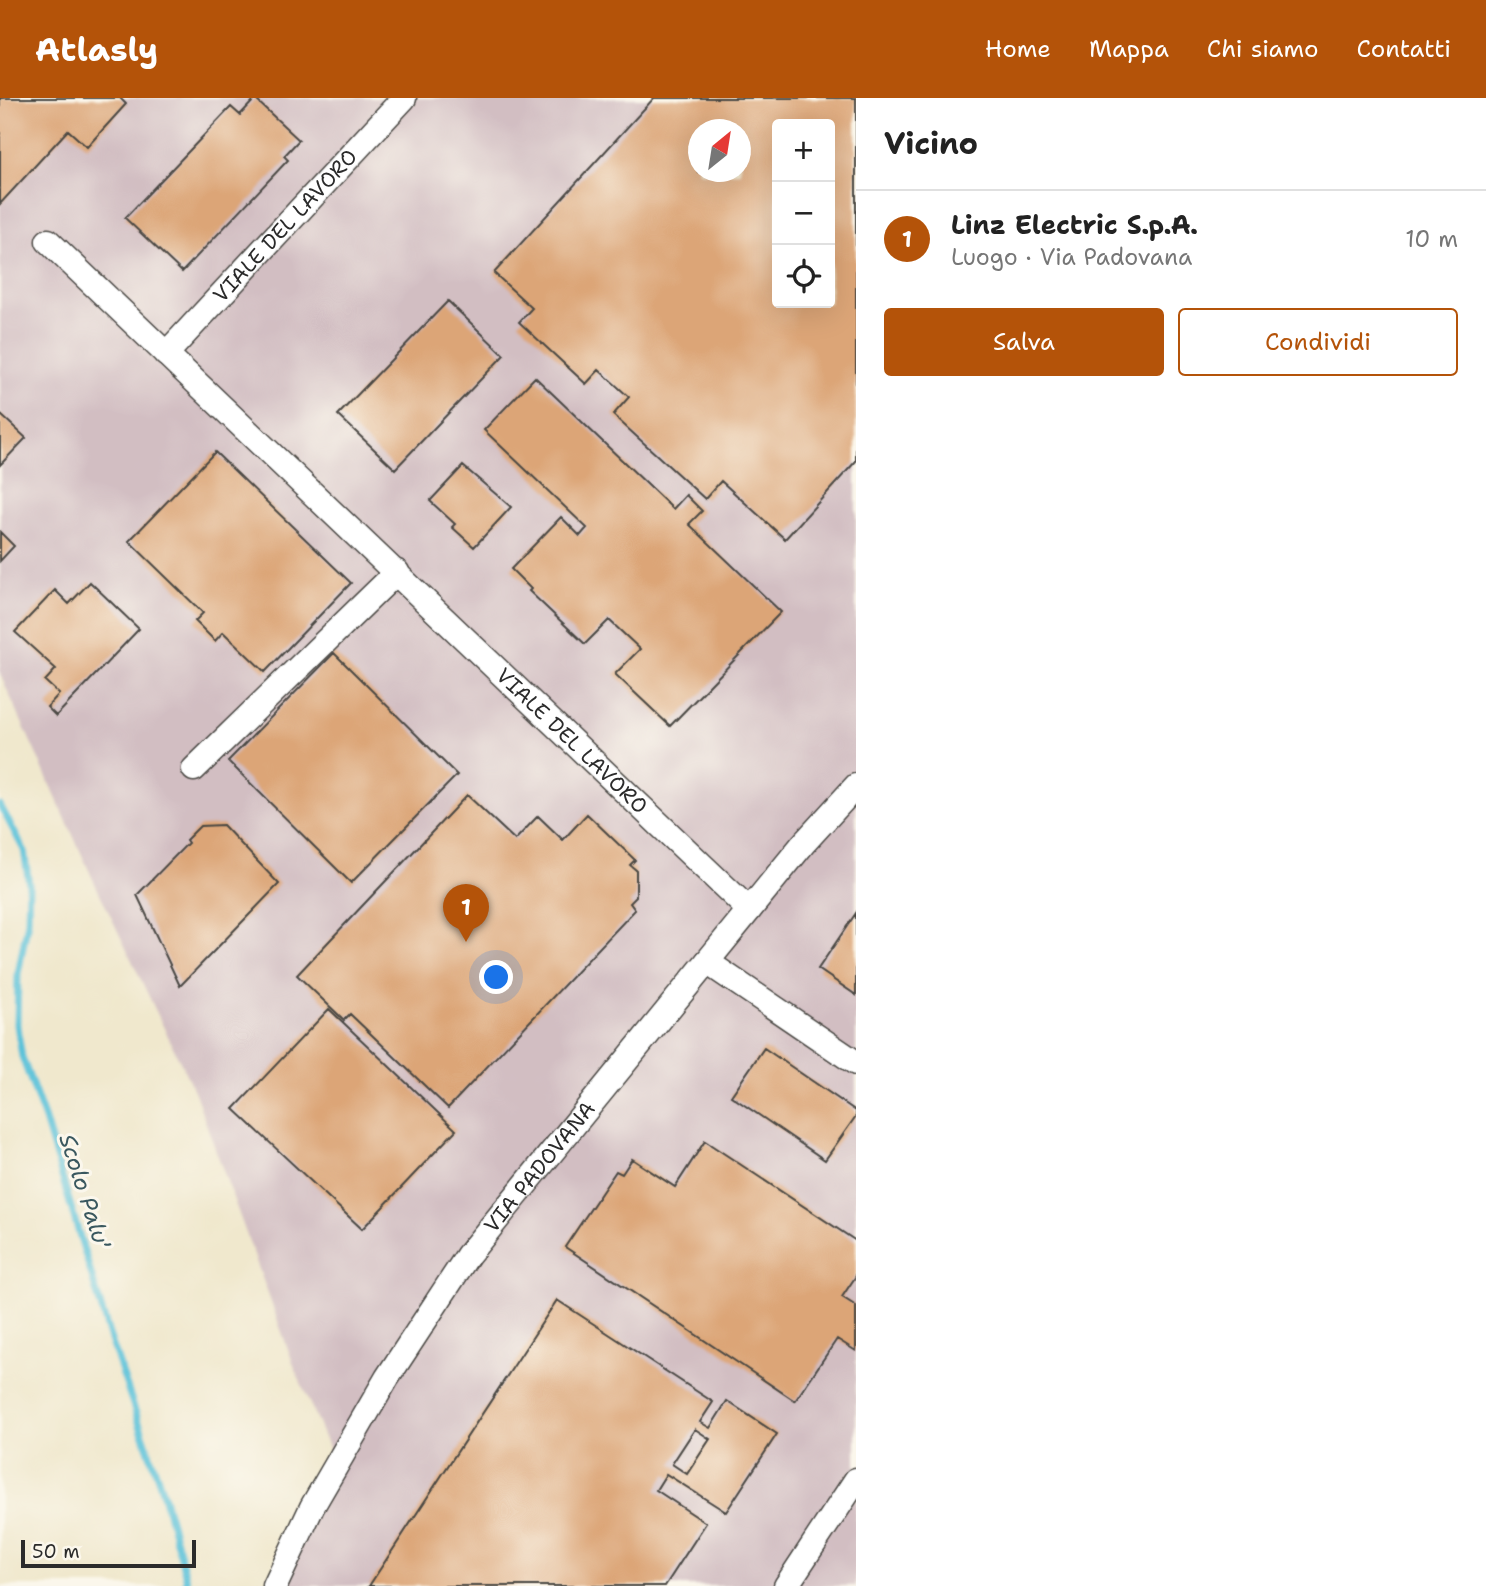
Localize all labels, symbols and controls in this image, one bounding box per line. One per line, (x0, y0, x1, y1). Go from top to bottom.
text: Atlasly (35, 27, 158, 72)
text: Home (985, 33, 1051, 65)
text: Mappa (1089, 33, 1169, 65)
text: Chi siamo (1207, 33, 1319, 65)
text: Contatti (1357, 33, 1451, 65)
north arrow (688, 119, 751, 182)
map controls (772, 119, 835, 308)
button: + (772, 119, 835, 182)
text: Vicino (884, 123, 978, 164)
street label: VIALE DEL LAVORO (207, 143, 363, 309)
button: − (772, 182, 835, 245)
text: Linz Electric S.p.A. (951, 207, 1198, 242)
text: 1 (902, 224, 912, 254)
text: 10 m (1405, 224, 1458, 254)
text: Luogo · Via Padovana (951, 242, 1192, 272)
button: locate (772, 245, 835, 308)
button: Salva (884, 308, 1164, 376)
button: Condividi (1178, 308, 1458, 376)
street label: VIALE DEL LAVORO (490, 662, 654, 820)
pin: 1 (443, 884, 489, 942)
your location (479, 960, 513, 994)
street label: VIA PADOVANA (478, 1096, 601, 1239)
water label: Scolo Palu' (52, 1130, 118, 1253)
scale bar (21, 1537, 196, 1569)
text: 50 m (32, 1539, 80, 1564)

